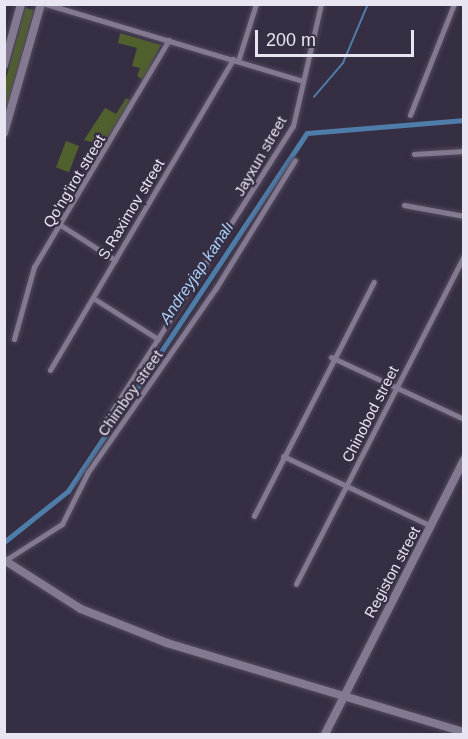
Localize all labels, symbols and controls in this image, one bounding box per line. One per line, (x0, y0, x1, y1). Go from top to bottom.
scale bar (258, 18, 417, 56)
text: 200 m (266, 30, 316, 50)
street label: Jayxun street (230, 113, 290, 199)
street label: Qo'ng'irot street (39, 131, 109, 231)
street label: S.Raximov street (94, 155, 168, 263)
water label: Andreyjap kanalı (156, 218, 238, 328)
street label: Chimboy street (94, 347, 166, 439)
street label: Chinobod street (338, 363, 402, 465)
street label: Registon street (360, 523, 424, 621)

